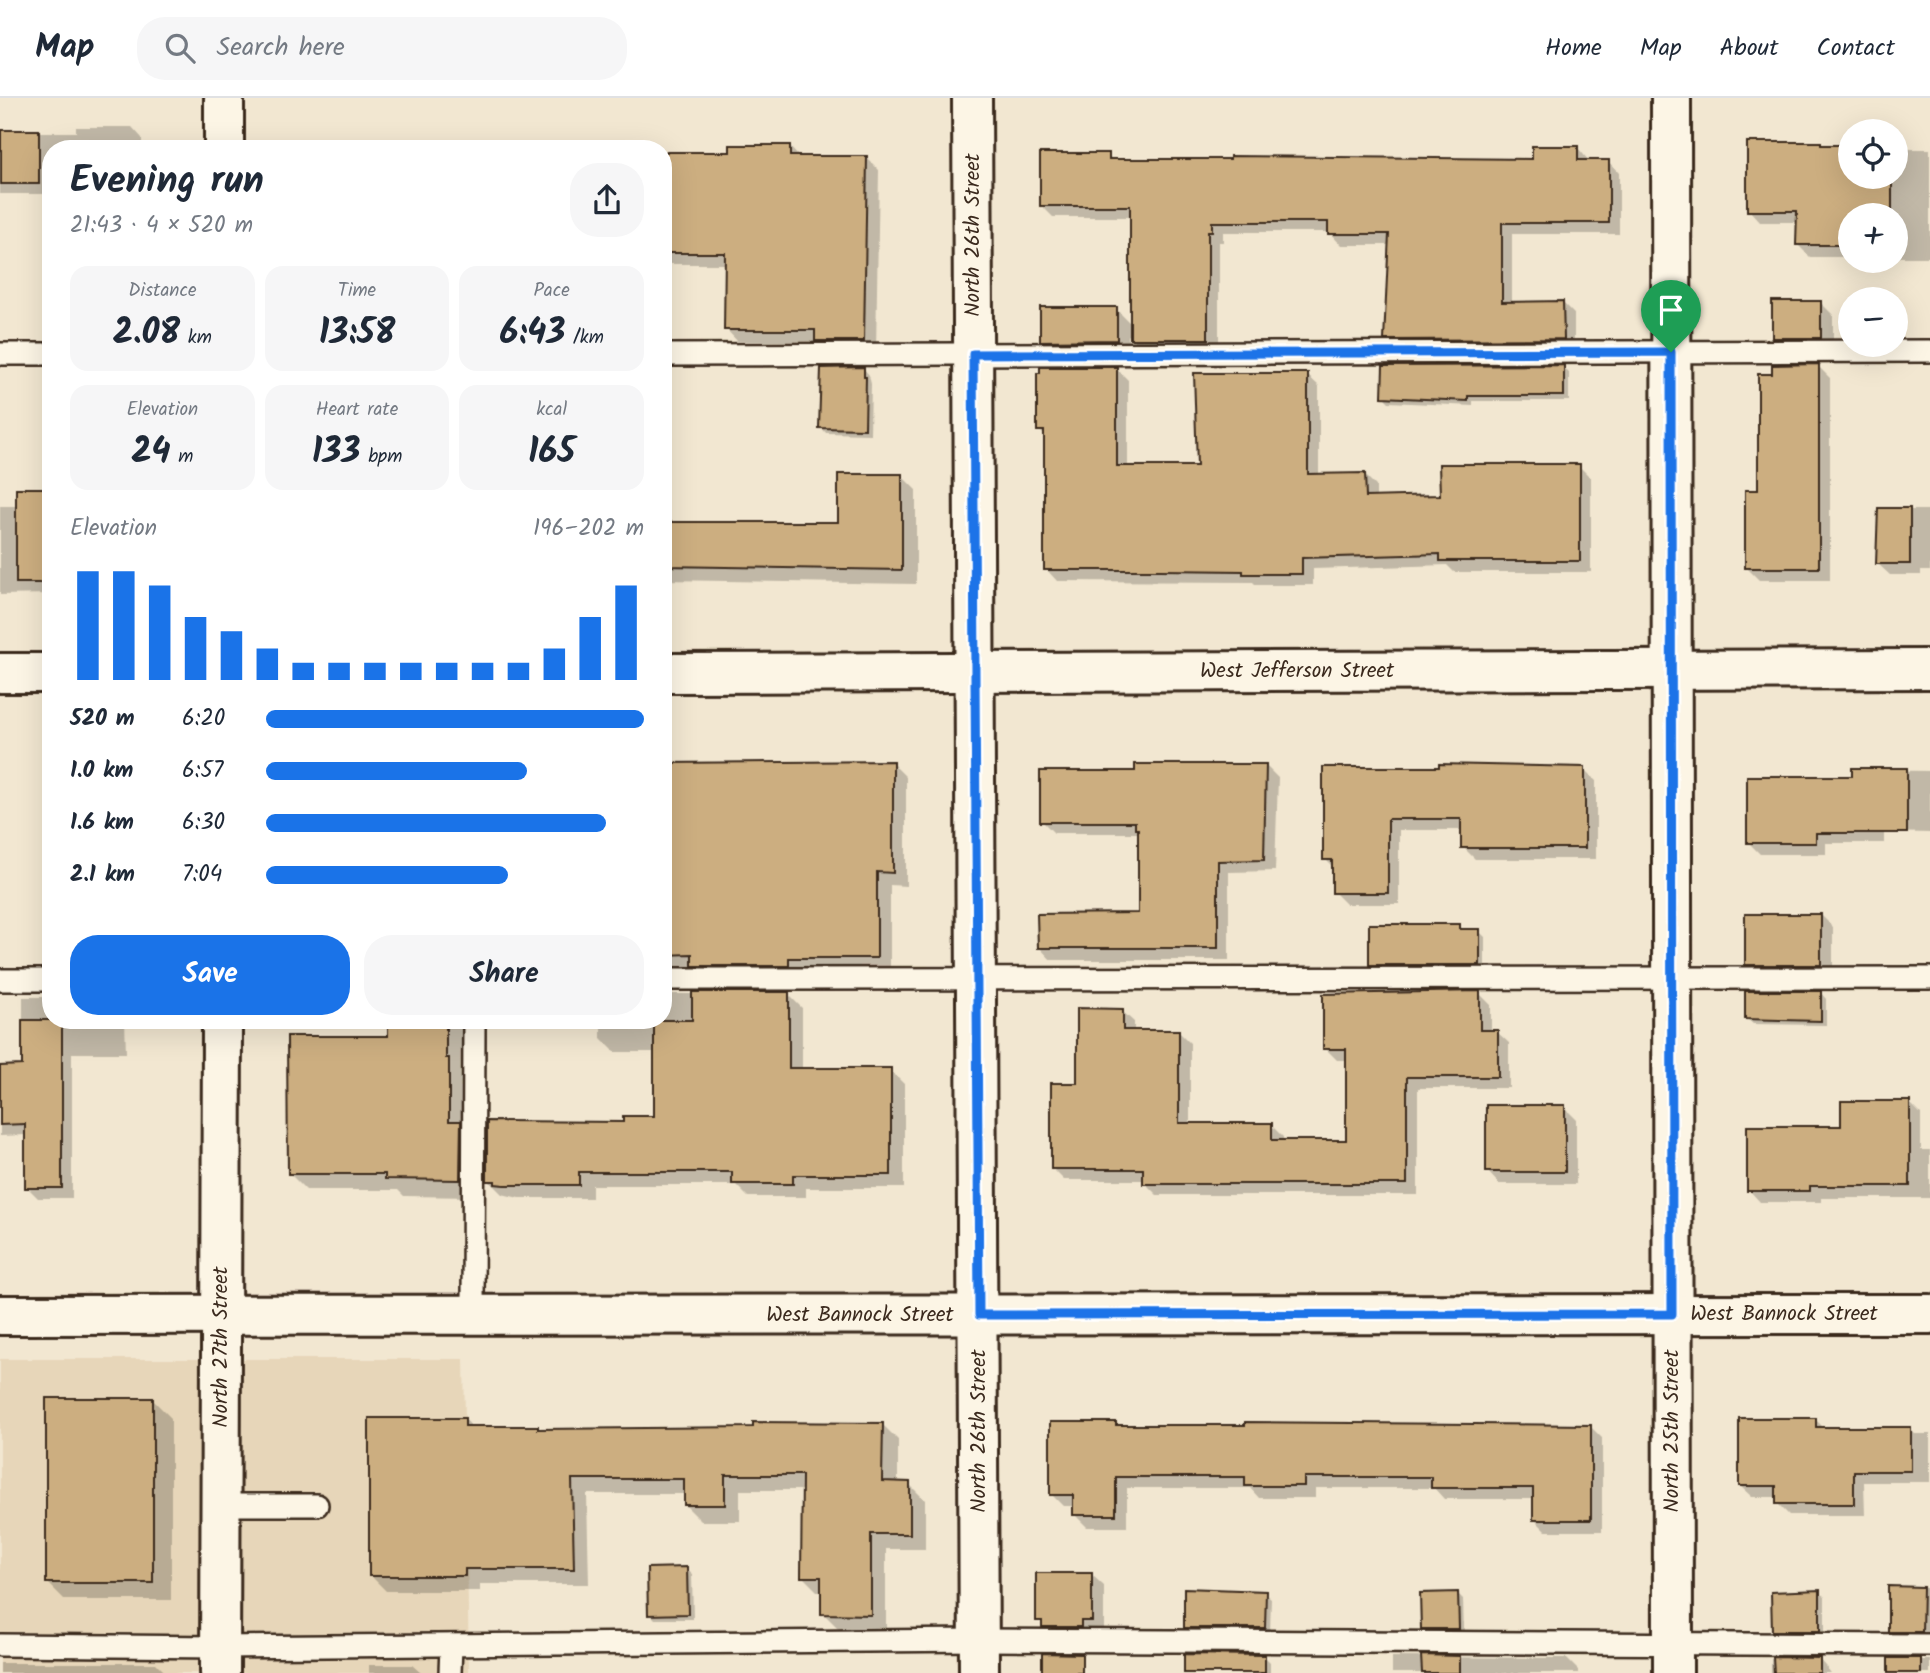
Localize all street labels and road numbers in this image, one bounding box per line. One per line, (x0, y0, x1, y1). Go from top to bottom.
street label: North 26th Street (957, 152, 990, 317)
street label: West Jefferson Street (1200, 655, 1395, 688)
street label: North 27th Street (205, 1265, 238, 1428)
street label: West Bannock Street (1690, 1298, 1879, 1331)
street label: West Bannock Street (766, 1299, 955, 1332)
street label: North 26th Street (963, 1348, 996, 1513)
street label: North 25th Street (1656, 1349, 1689, 1513)

